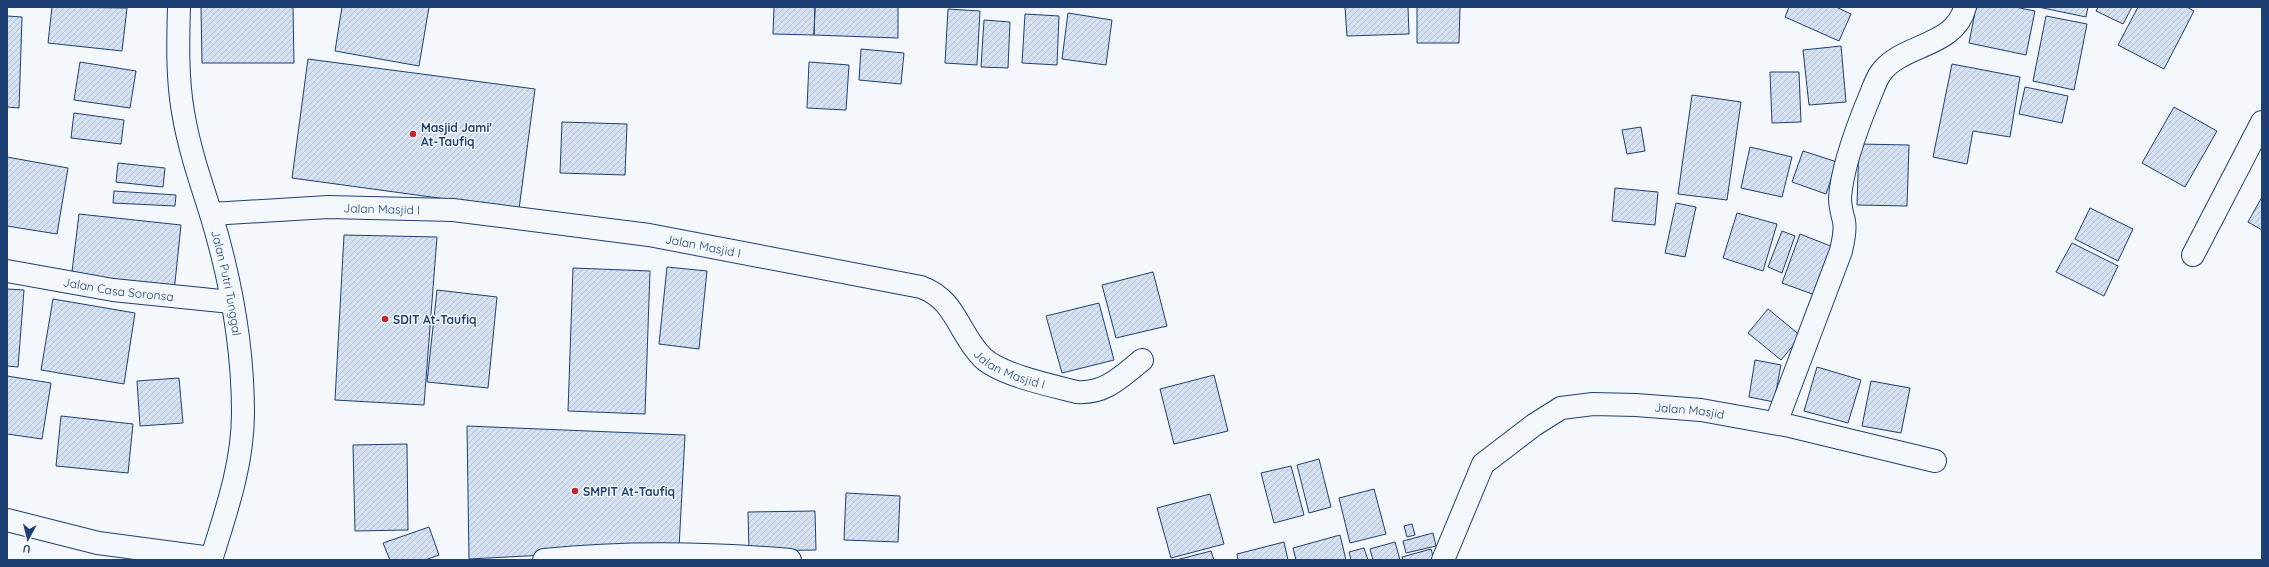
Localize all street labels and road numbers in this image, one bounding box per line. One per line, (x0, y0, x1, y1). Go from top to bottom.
street label: Jalan Masjid I (343, 200, 420, 217)
street label: Jalan Putri Tunggal (209, 228, 245, 337)
street label: Jalan Masjid I (664, 231, 742, 260)
street label: Jalan Casa Soronsa (62, 274, 174, 304)
street label: Jalan Masjid I (971, 346, 1047, 391)
street label: Jalan Masjid (1654, 399, 1726, 422)

